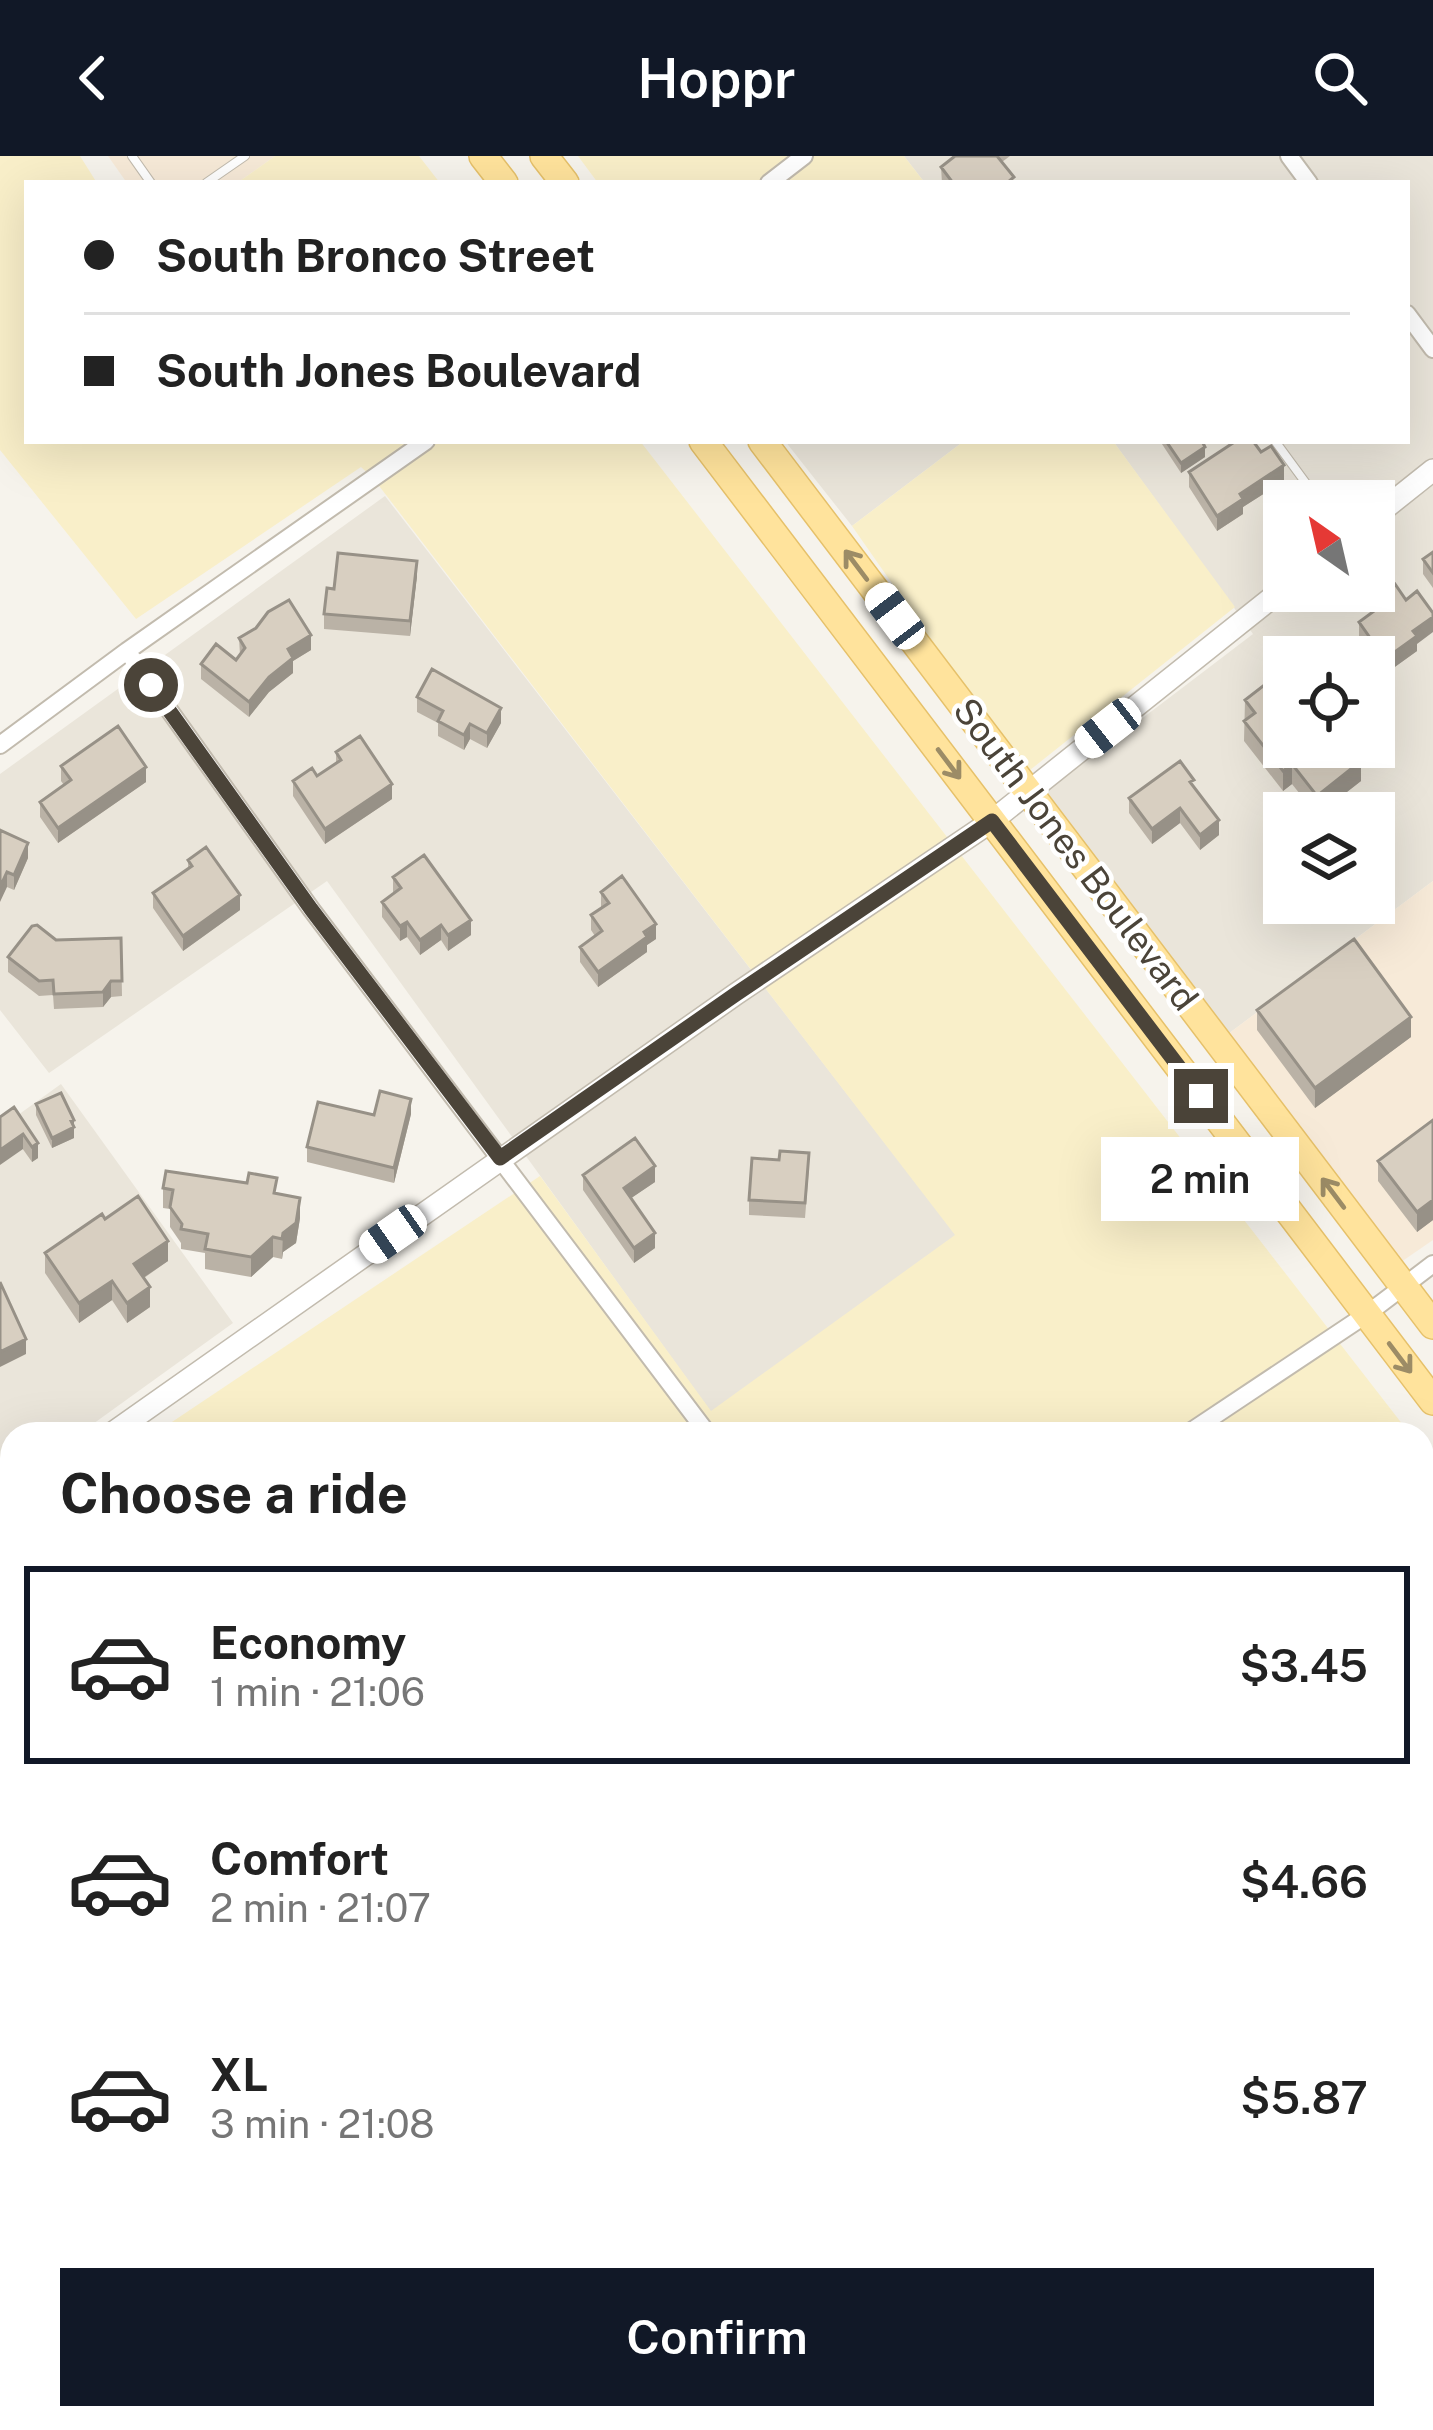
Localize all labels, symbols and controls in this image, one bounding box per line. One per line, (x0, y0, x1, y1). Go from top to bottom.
icon: back (60, 45, 126, 111)
icon: search (1307, 45, 1373, 111)
text: Hoppr (637, 47, 796, 110)
text: South Bronco Street (156, 229, 595, 282)
text: South Jones Boulevard (156, 344, 641, 397)
north arrow (1263, 480, 1395, 612)
map controls (1263, 480, 1395, 924)
one-way arrow (844, 549, 869, 582)
car (859, 576, 931, 656)
button: locate (1263, 636, 1395, 768)
route start (124, 658, 178, 712)
street label: South Jones Boulevard (945, 690, 1207, 1018)
car (1069, 692, 1147, 764)
one-way arrow (935, 747, 961, 779)
button: layers (1263, 792, 1395, 924)
route end (1174, 1069, 1228, 1123)
callout: 2 min (1102, 1138, 1300, 1222)
text: 2 min (1150, 1156, 1250, 1202)
one-way arrow (1321, 1177, 1346, 1210)
car (353, 1199, 433, 1269)
one-way arrow (1386, 1341, 1413, 1373)
text: Choose a ride (60, 1462, 408, 1525)
icon: car (66, 1611, 174, 1719)
text: Economy (210, 1616, 406, 1669)
text: $3.45 (1239, 1639, 1368, 1692)
text: 1 min · 21:06 (210, 1669, 425, 1715)
icon: car (66, 1827, 174, 1935)
text: Comfort (210, 1832, 389, 1885)
text: $4.66 (1240, 1855, 1368, 1908)
text: 2 min · 21:07 (210, 1885, 431, 1931)
icon: car (66, 2043, 174, 2151)
text: XL (210, 2048, 268, 2101)
text: $5.87 (1240, 2071, 1368, 2124)
text: 3 min · 21:08 (210, 2101, 435, 2147)
button: Confirm (60, 2268, 1374, 2406)

